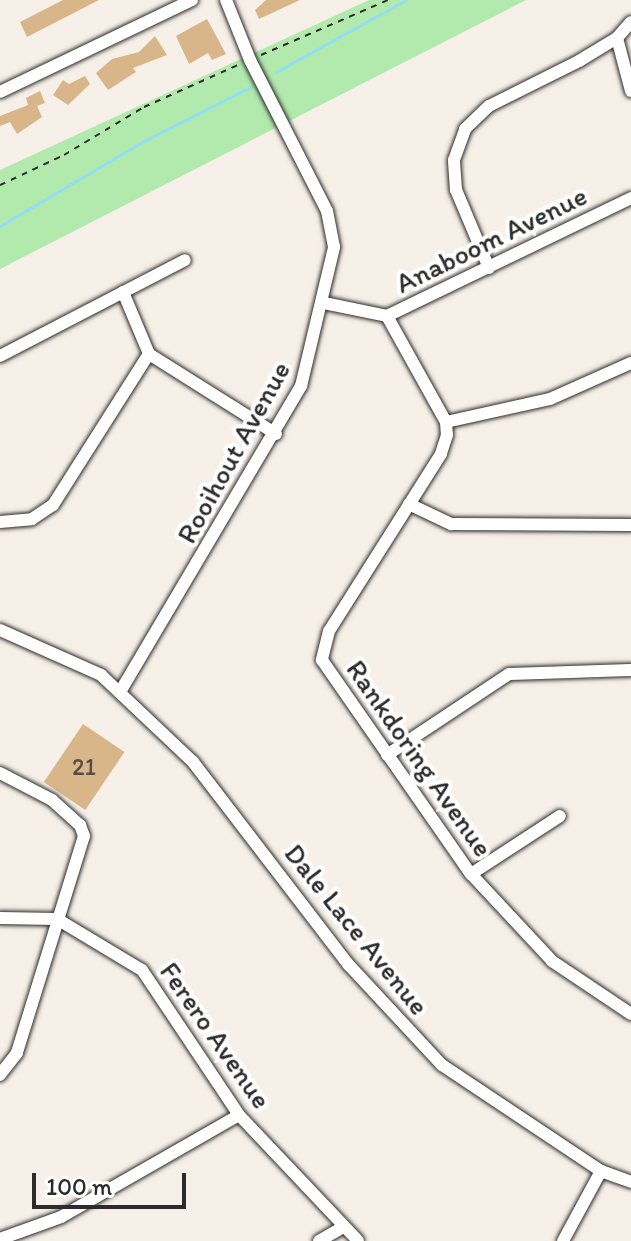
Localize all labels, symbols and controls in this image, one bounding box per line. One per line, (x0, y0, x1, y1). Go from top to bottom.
street label: Anaboom Avenue (390, 178, 592, 300)
street label: Rooihout Avenue (169, 356, 297, 548)
street label: Rankdoring Avenue (340, 653, 500, 863)
house number: 21 (72, 753, 96, 781)
street label: Dale Lace Avenue (278, 837, 436, 1021)
street label: Ferero Avenue (154, 956, 278, 1114)
scale bar (36, 1157, 190, 1207)
text: 100 m (46, 1172, 112, 1201)

